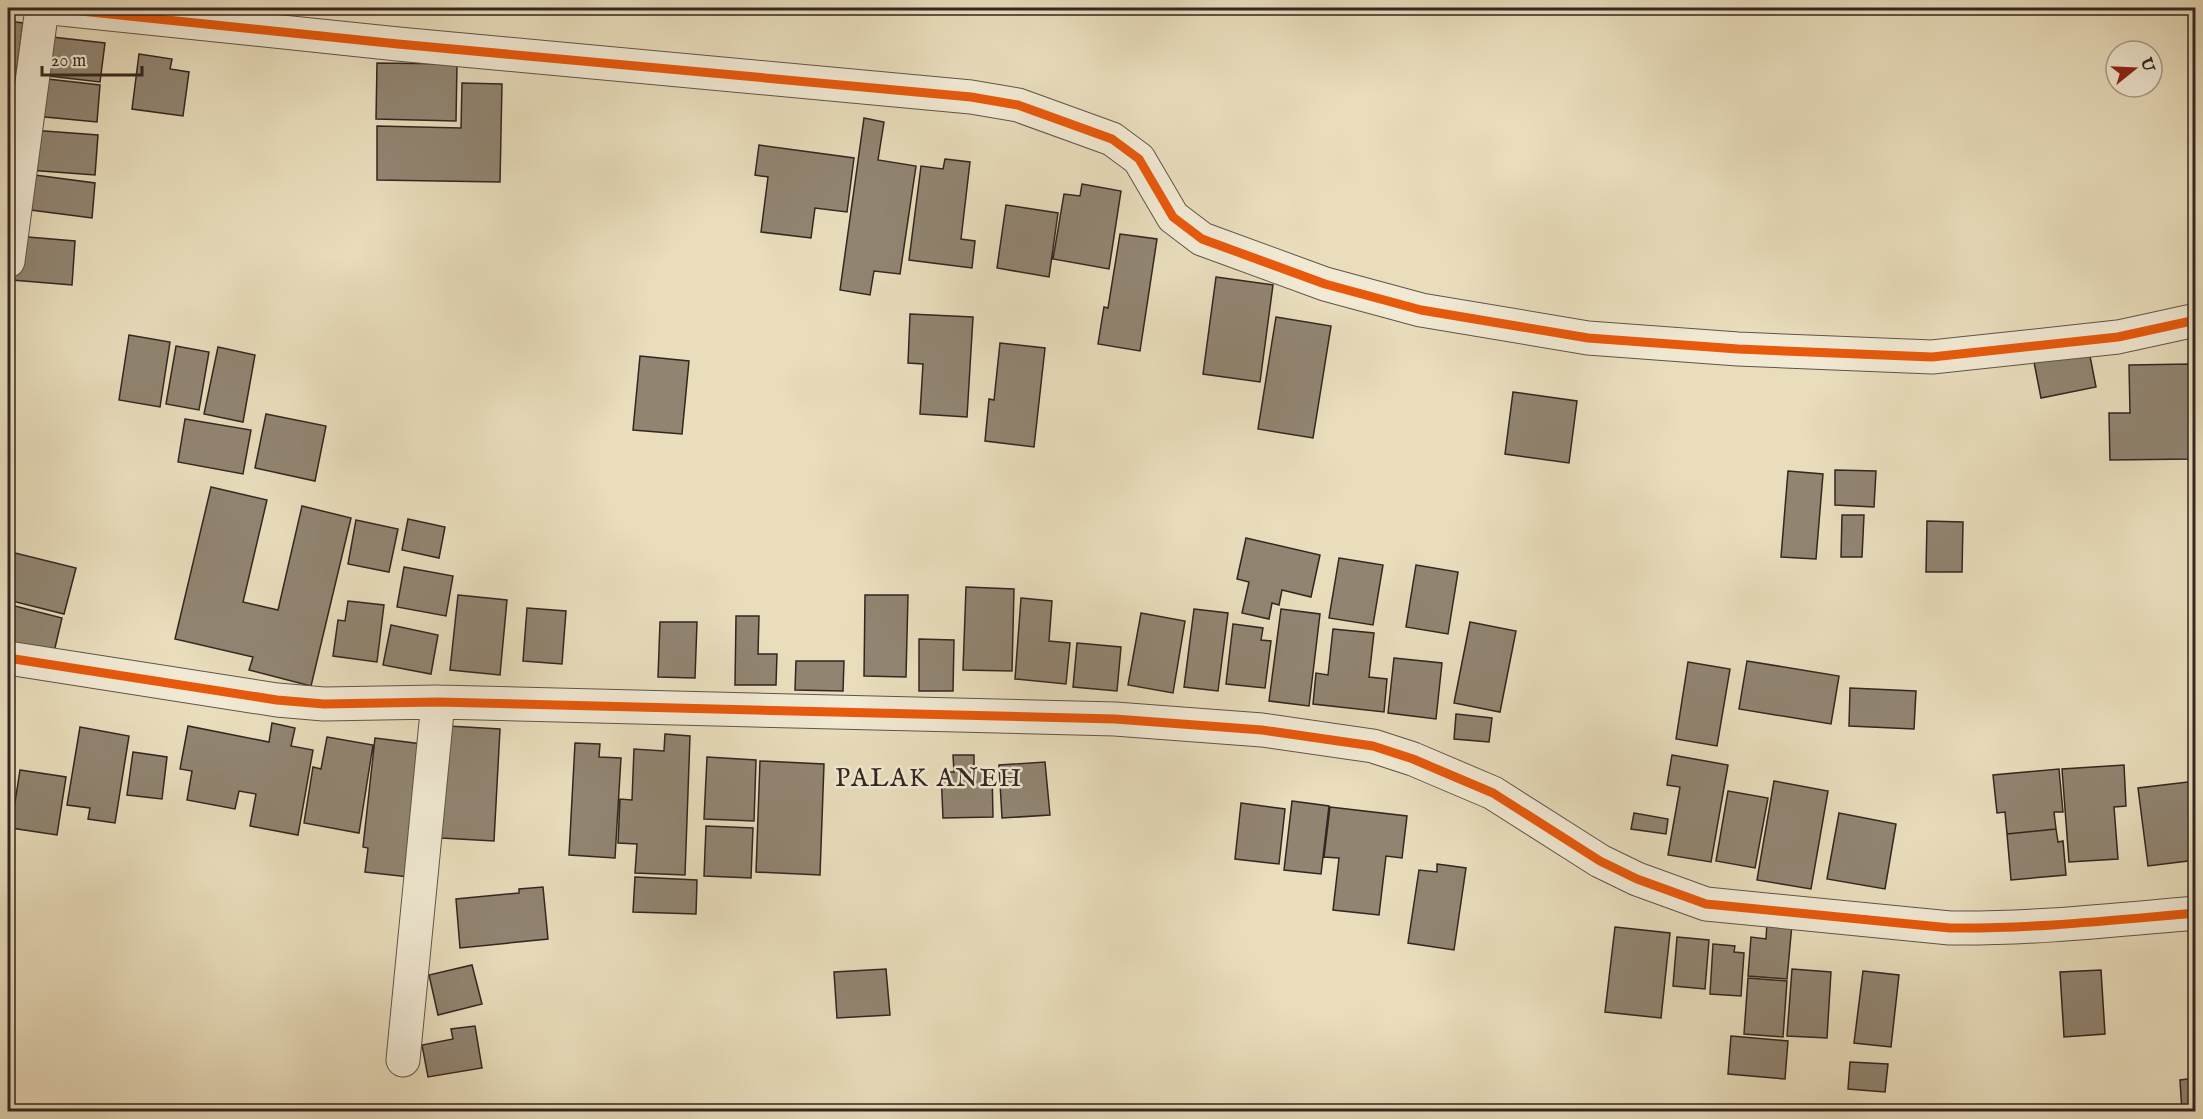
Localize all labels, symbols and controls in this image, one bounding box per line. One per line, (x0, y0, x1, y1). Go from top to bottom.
scale bar (42, 39, 142, 77)
north arrow (2104, 39, 2164, 99)
text: 20 m (51, 50, 86, 73)
text: U (2134, 54, 2158, 75)
district label: PALAK ANEH (835, 762, 1023, 795)

